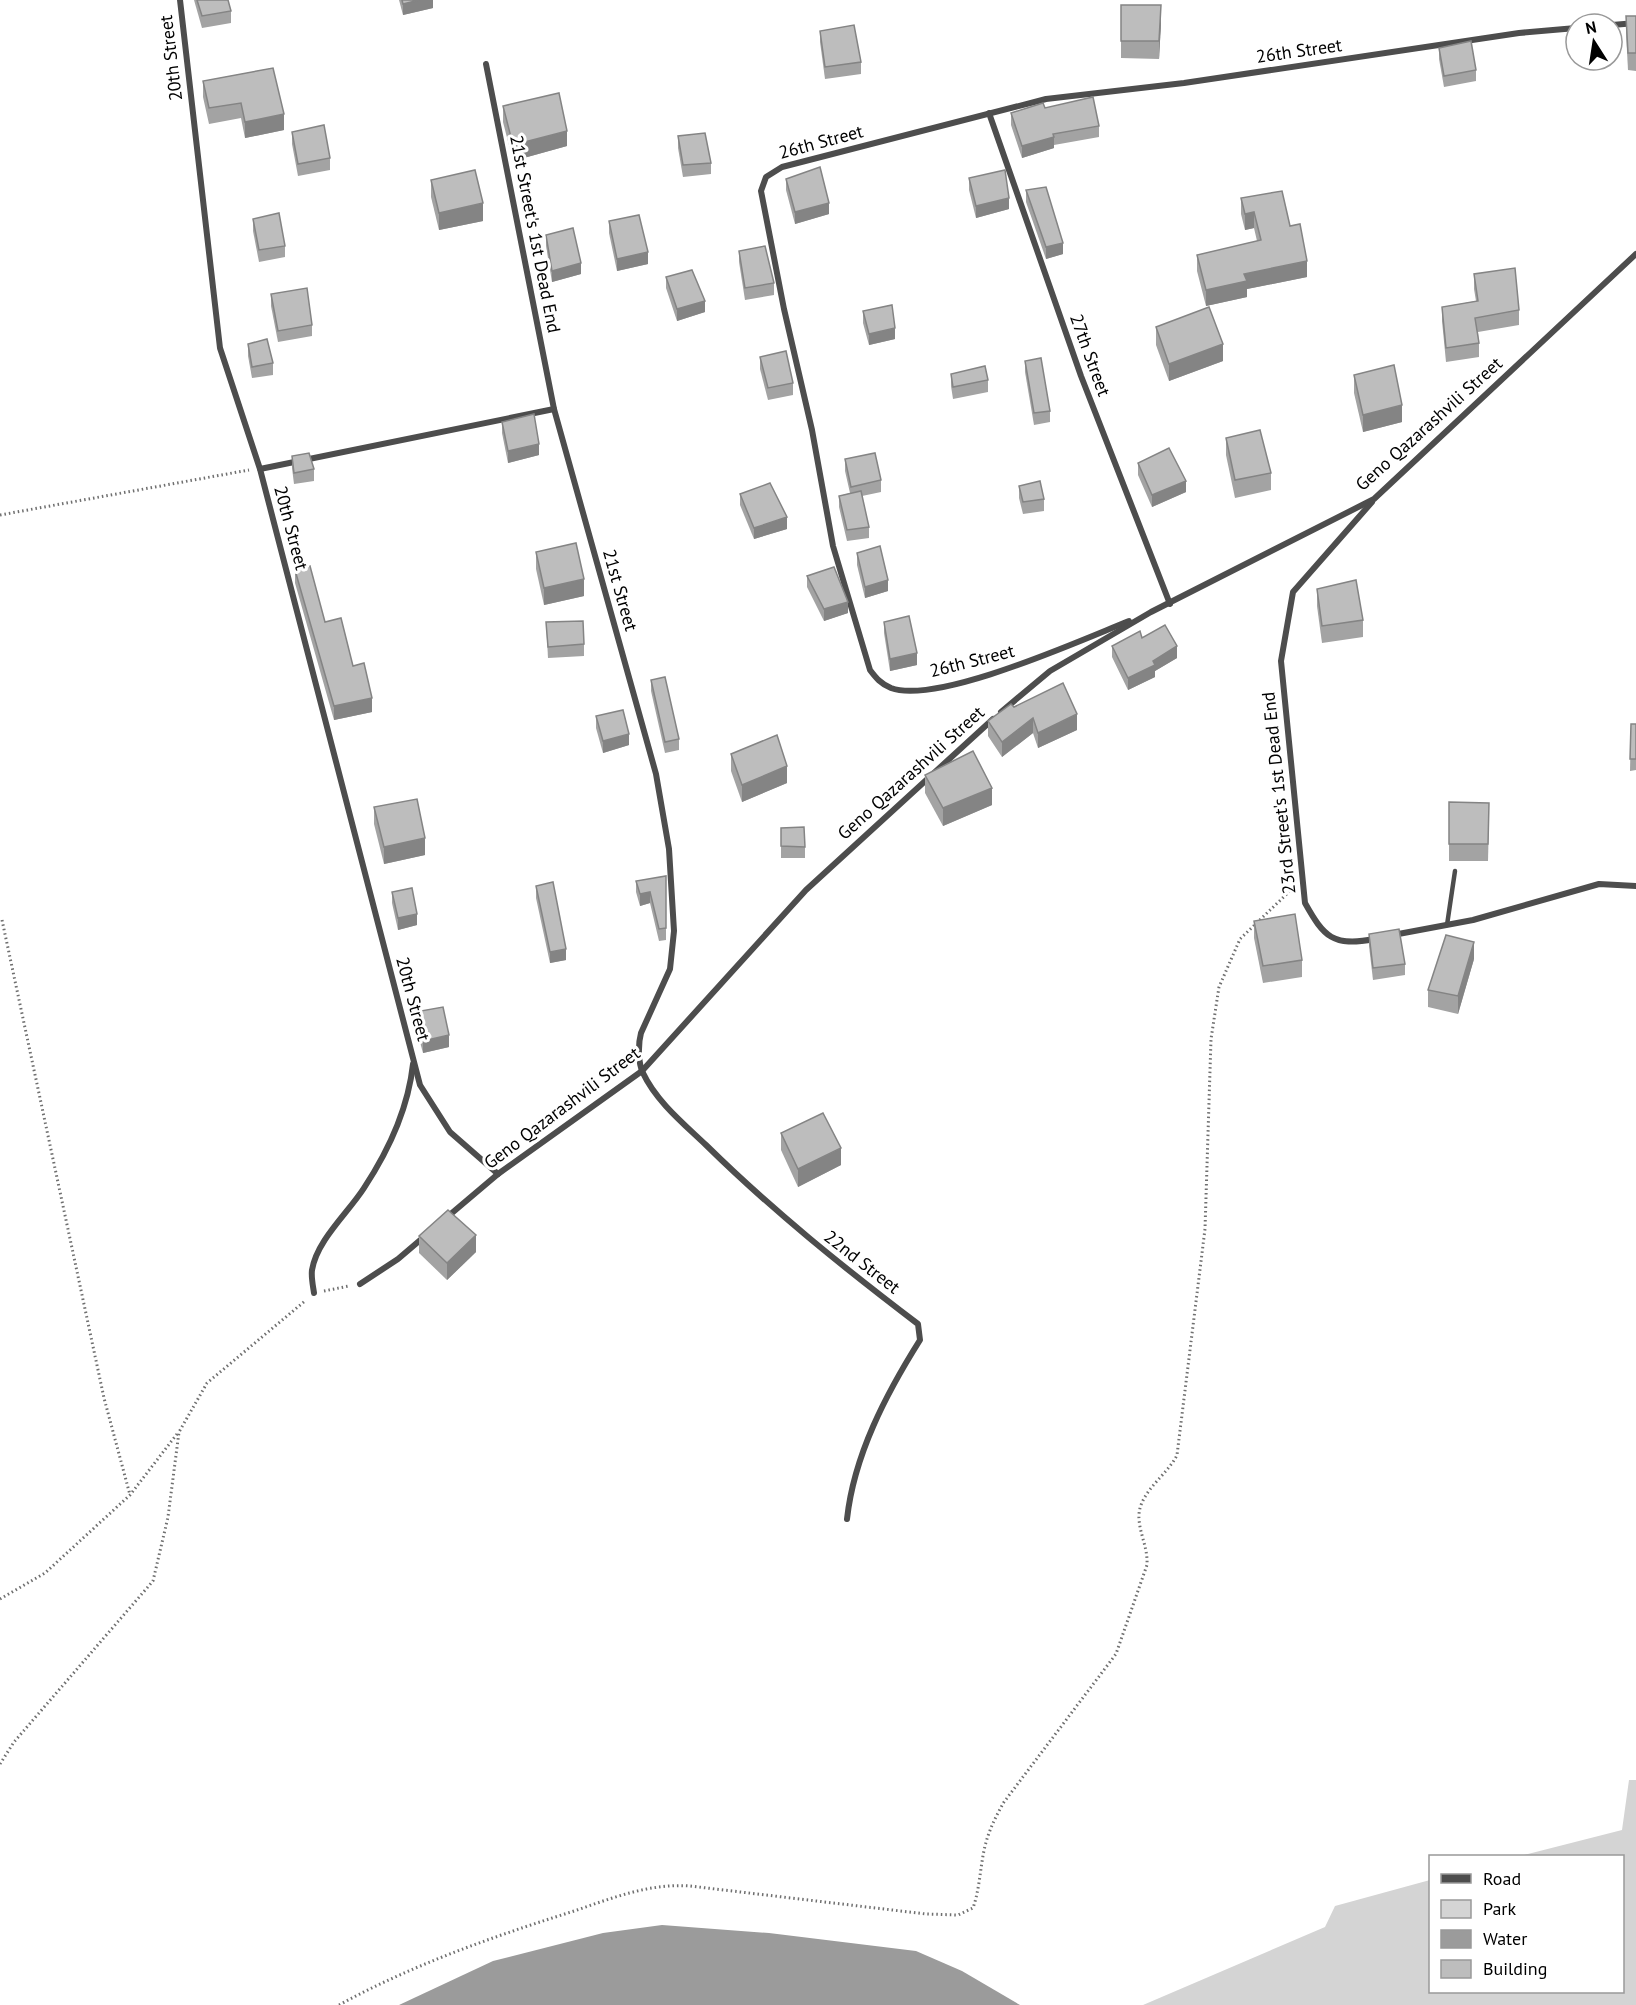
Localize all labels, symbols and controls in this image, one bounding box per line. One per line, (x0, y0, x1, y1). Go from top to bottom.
north arrow (1564, 12, 1624, 72)
street label: 20th Street (154, 14, 187, 102)
text: N (1584, 16, 1598, 38)
street label: 26th Street (1255, 33, 1343, 68)
street label: 26th Street (776, 119, 866, 164)
street label: 21st Street's 1st Dead End (505, 133, 566, 335)
street label: 27th Street (1065, 311, 1116, 399)
street label: Geno Qazarashvili Street (1351, 352, 1507, 496)
street label: 20th Street (269, 483, 314, 573)
street label: 21st Street (598, 546, 643, 633)
street label: 26th Street (927, 639, 1017, 682)
street label: 23rd Street's 1st Dead End (1256, 691, 1301, 895)
street label: Geno Qazarashvili Street (833, 701, 989, 845)
street label: 20th Street (391, 954, 436, 1044)
street label: Geno Qazarashvili Street (479, 1041, 644, 1174)
street label: 22nd Street (820, 1225, 905, 1298)
legend (1429, 1855, 1624, 1993)
text: Road (1483, 1867, 1521, 1890)
text: Park (1483, 1897, 1516, 1920)
text: Water (1483, 1927, 1527, 1950)
text: Building (1483, 1957, 1547, 1980)

